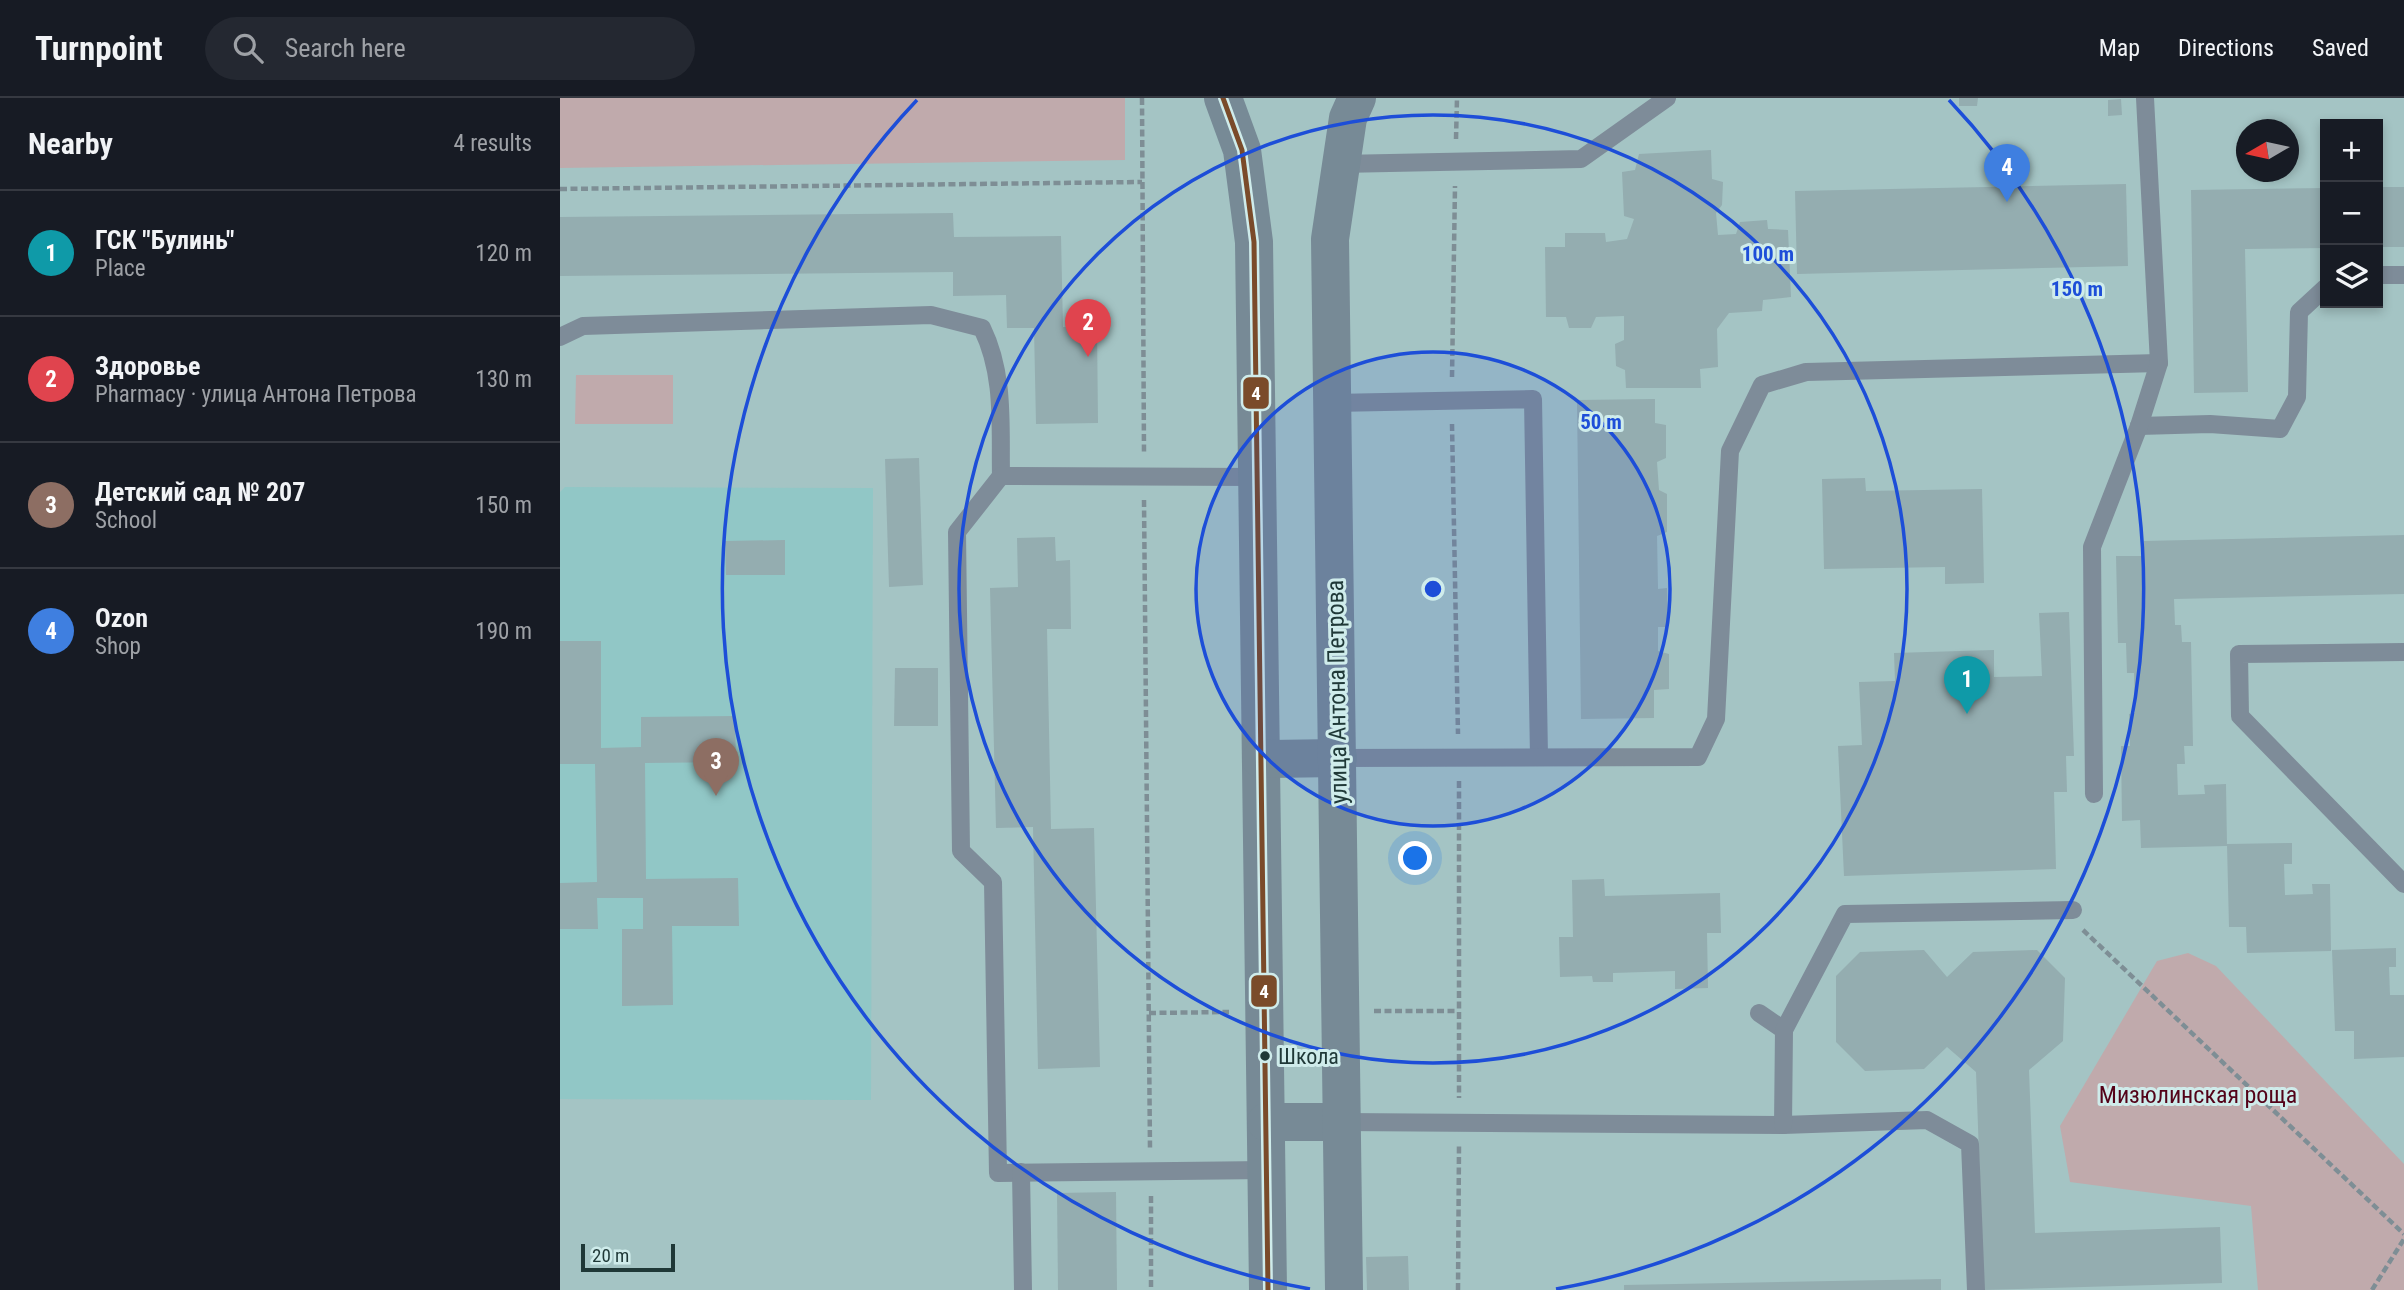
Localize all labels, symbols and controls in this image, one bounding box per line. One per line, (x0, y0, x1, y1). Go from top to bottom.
search box (205, 17, 695, 80)
text: Turnpoint (35, 29, 163, 68)
icon: search (229, 29, 267, 67)
text: Search here (285, 33, 406, 63)
text: Map (2099, 34, 2140, 62)
text: Directions (2178, 34, 2274, 62)
text: Saved (2312, 34, 2369, 62)
north arrow (2236, 119, 2299, 182)
map controls (2320, 119, 2383, 308)
button: + (2320, 119, 2383, 182)
text: Nearby (28, 126, 113, 161)
text: 4 results (454, 130, 532, 157)
pin: 4 (1984, 144, 2030, 202)
button: − (2320, 182, 2383, 245)
text: ГСК "Булинь" (95, 225, 234, 255)
text: 1 (45, 240, 57, 267)
text: 120 m (475, 240, 532, 267)
text: 100 m (1742, 242, 1794, 266)
button: layers (2320, 245, 2383, 308)
text: Place (95, 255, 145, 282)
text: 150 m (2051, 277, 2103, 301)
pin: 2 (1065, 299, 1111, 357)
text: Здоровье (95, 351, 201, 381)
text: 2 (45, 366, 57, 393)
text: 130 m (475, 366, 532, 393)
line badge: 4 (1242, 376, 1270, 410)
text: Pharmacy · улица Антона Петрова (95, 381, 417, 408)
text: 4 (1251, 382, 1261, 405)
text: 50 m (1580, 410, 1622, 434)
text: Детский сад № 207 (95, 477, 305, 507)
text: 3 (45, 492, 57, 519)
text: 150 m (475, 492, 532, 519)
text: School (95, 507, 157, 534)
centre of rings (1421, 577, 1445, 601)
street label: улица Антона Петрова (1321, 580, 1353, 804)
text: Ozon (95, 603, 148, 633)
text: 4 (45, 618, 57, 645)
text: 190 m (475, 618, 532, 645)
text: Shop (95, 633, 141, 660)
pin: 1 (1944, 656, 1990, 714)
pin: 3 (693, 738, 739, 796)
your location (1398, 841, 1432, 875)
line badge: 4 (1250, 974, 1278, 1008)
text: 4 (1259, 980, 1269, 1003)
place label: Школа (1278, 1044, 1339, 1069)
marker: Школа (1258, 1049, 1272, 1063)
park label: Мизюлинская роща (2099, 1081, 2297, 1109)
scale bar (581, 1241, 676, 1273)
text: 20 m (592, 1244, 629, 1267)

